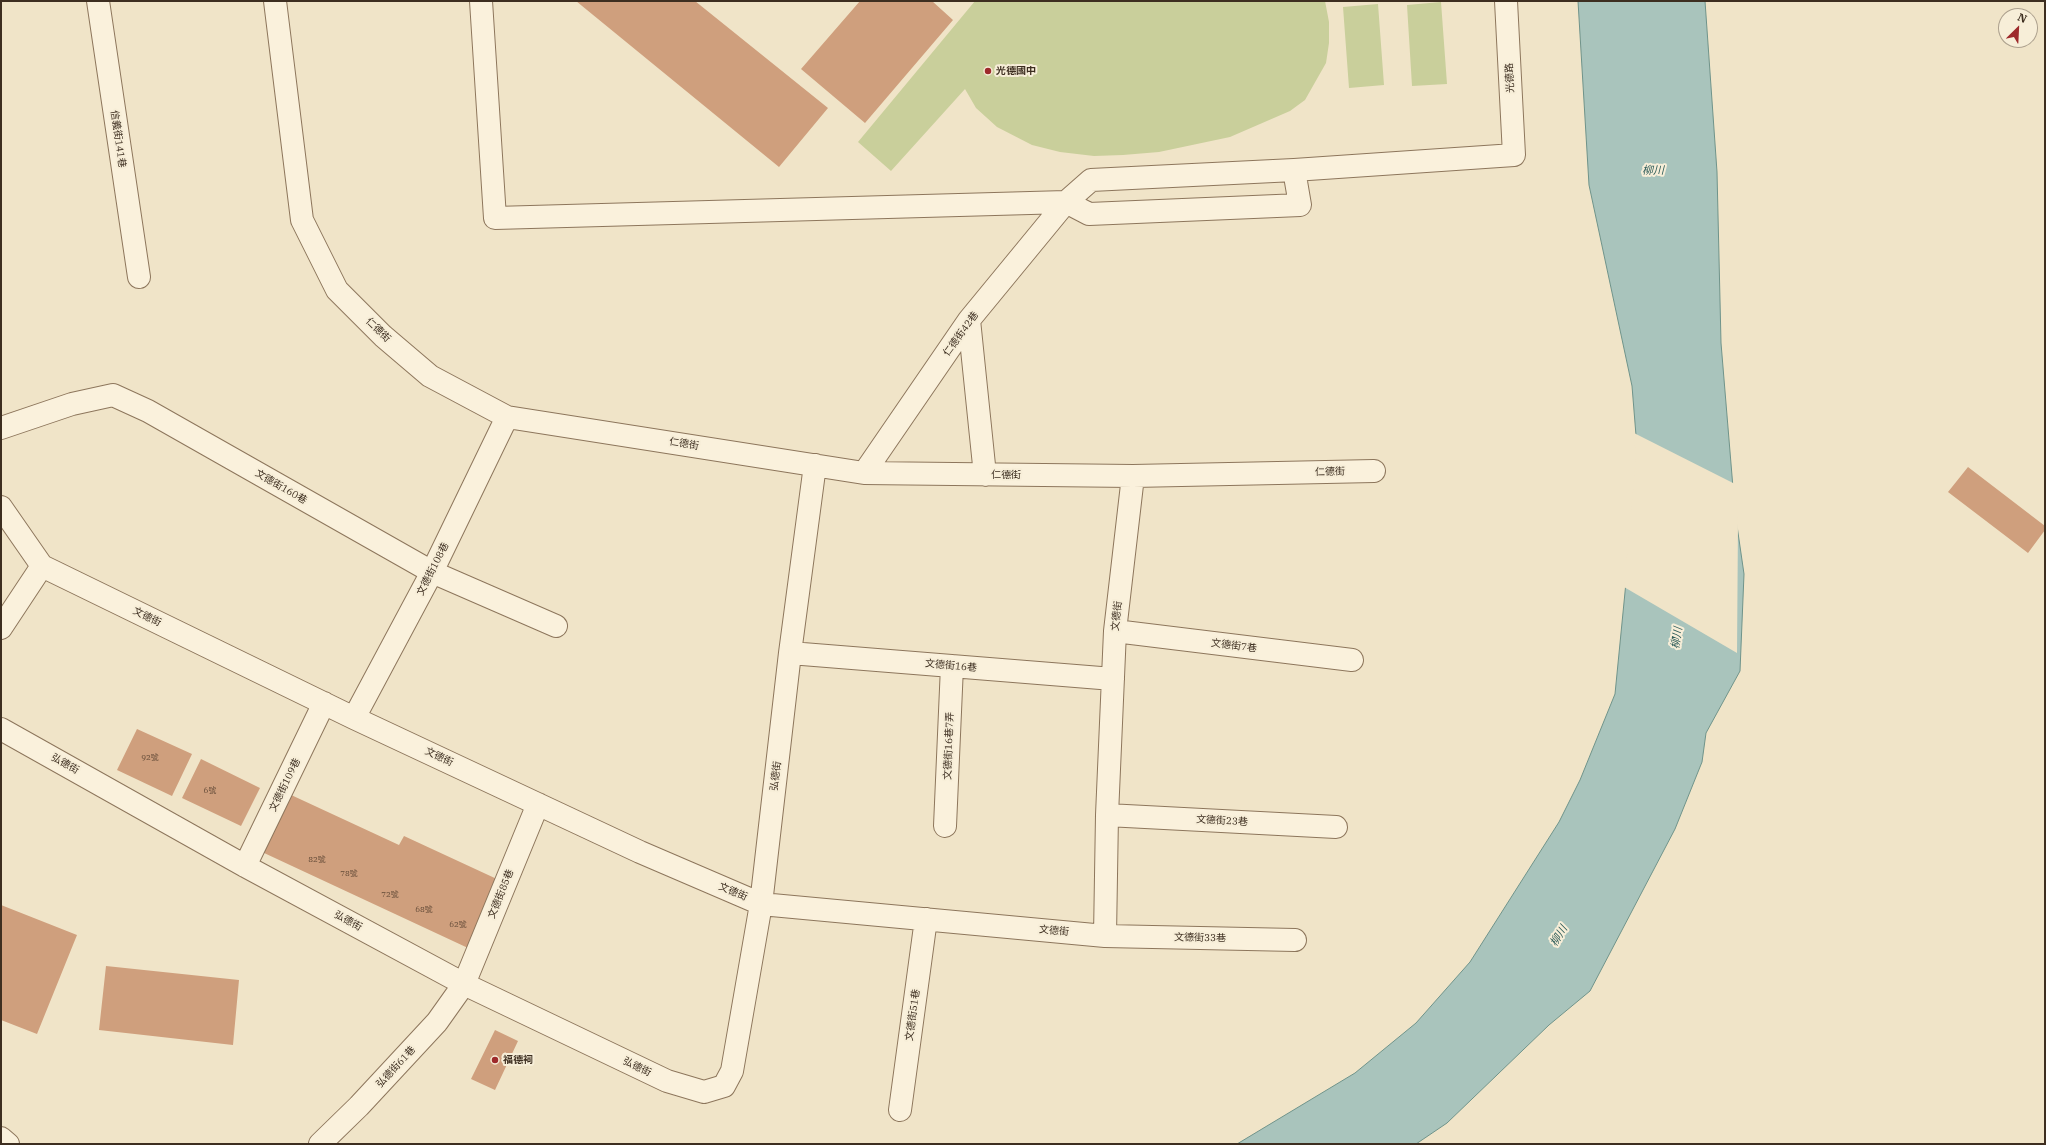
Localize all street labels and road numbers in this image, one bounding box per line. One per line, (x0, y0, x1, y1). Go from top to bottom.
street label: 光德路 (1503, 63, 1517, 93)
street label: 信義街141巷 (108, 109, 128, 169)
street label: 仁德街42巷 (941, 309, 981, 359)
street label: 仁德街 (363, 315, 393, 345)
street label: 仁德街 (668, 436, 700, 452)
street label: 仁德街 (1315, 466, 1345, 478)
street label: 文德街160巷 (253, 467, 309, 507)
street label: 仁德街 (991, 469, 1021, 481)
street label: 文德街108巷 (414, 540, 452, 598)
street label: 文德街 (1109, 600, 1125, 632)
street label: 文德街 (131, 605, 163, 629)
street label: 文德街7巷 (1210, 637, 1258, 655)
street label: 文德街16巷 (925, 658, 977, 674)
street label: 文德街16巷7弄 (942, 712, 956, 780)
street label: 文德街 (423, 745, 455, 769)
street label: 弘德街 (49, 751, 81, 777)
street label: 文德街109巷 (267, 756, 303, 814)
street label: 弘德街 (768, 760, 784, 792)
street label: 文德街23巷 (1196, 814, 1248, 828)
street label: 文德街85巷 (486, 868, 516, 920)
street label: 文德街 (717, 881, 749, 903)
street label: 弘德街 (332, 909, 364, 933)
street label: 文德街 (1039, 924, 1069, 938)
street label: 文德街33巷 (1174, 932, 1226, 944)
street label: 文德街51巷 (903, 988, 923, 1042)
street label: 弘德街61巷 (374, 1044, 418, 1090)
street label: 弘德街 (621, 1055, 653, 1079)

